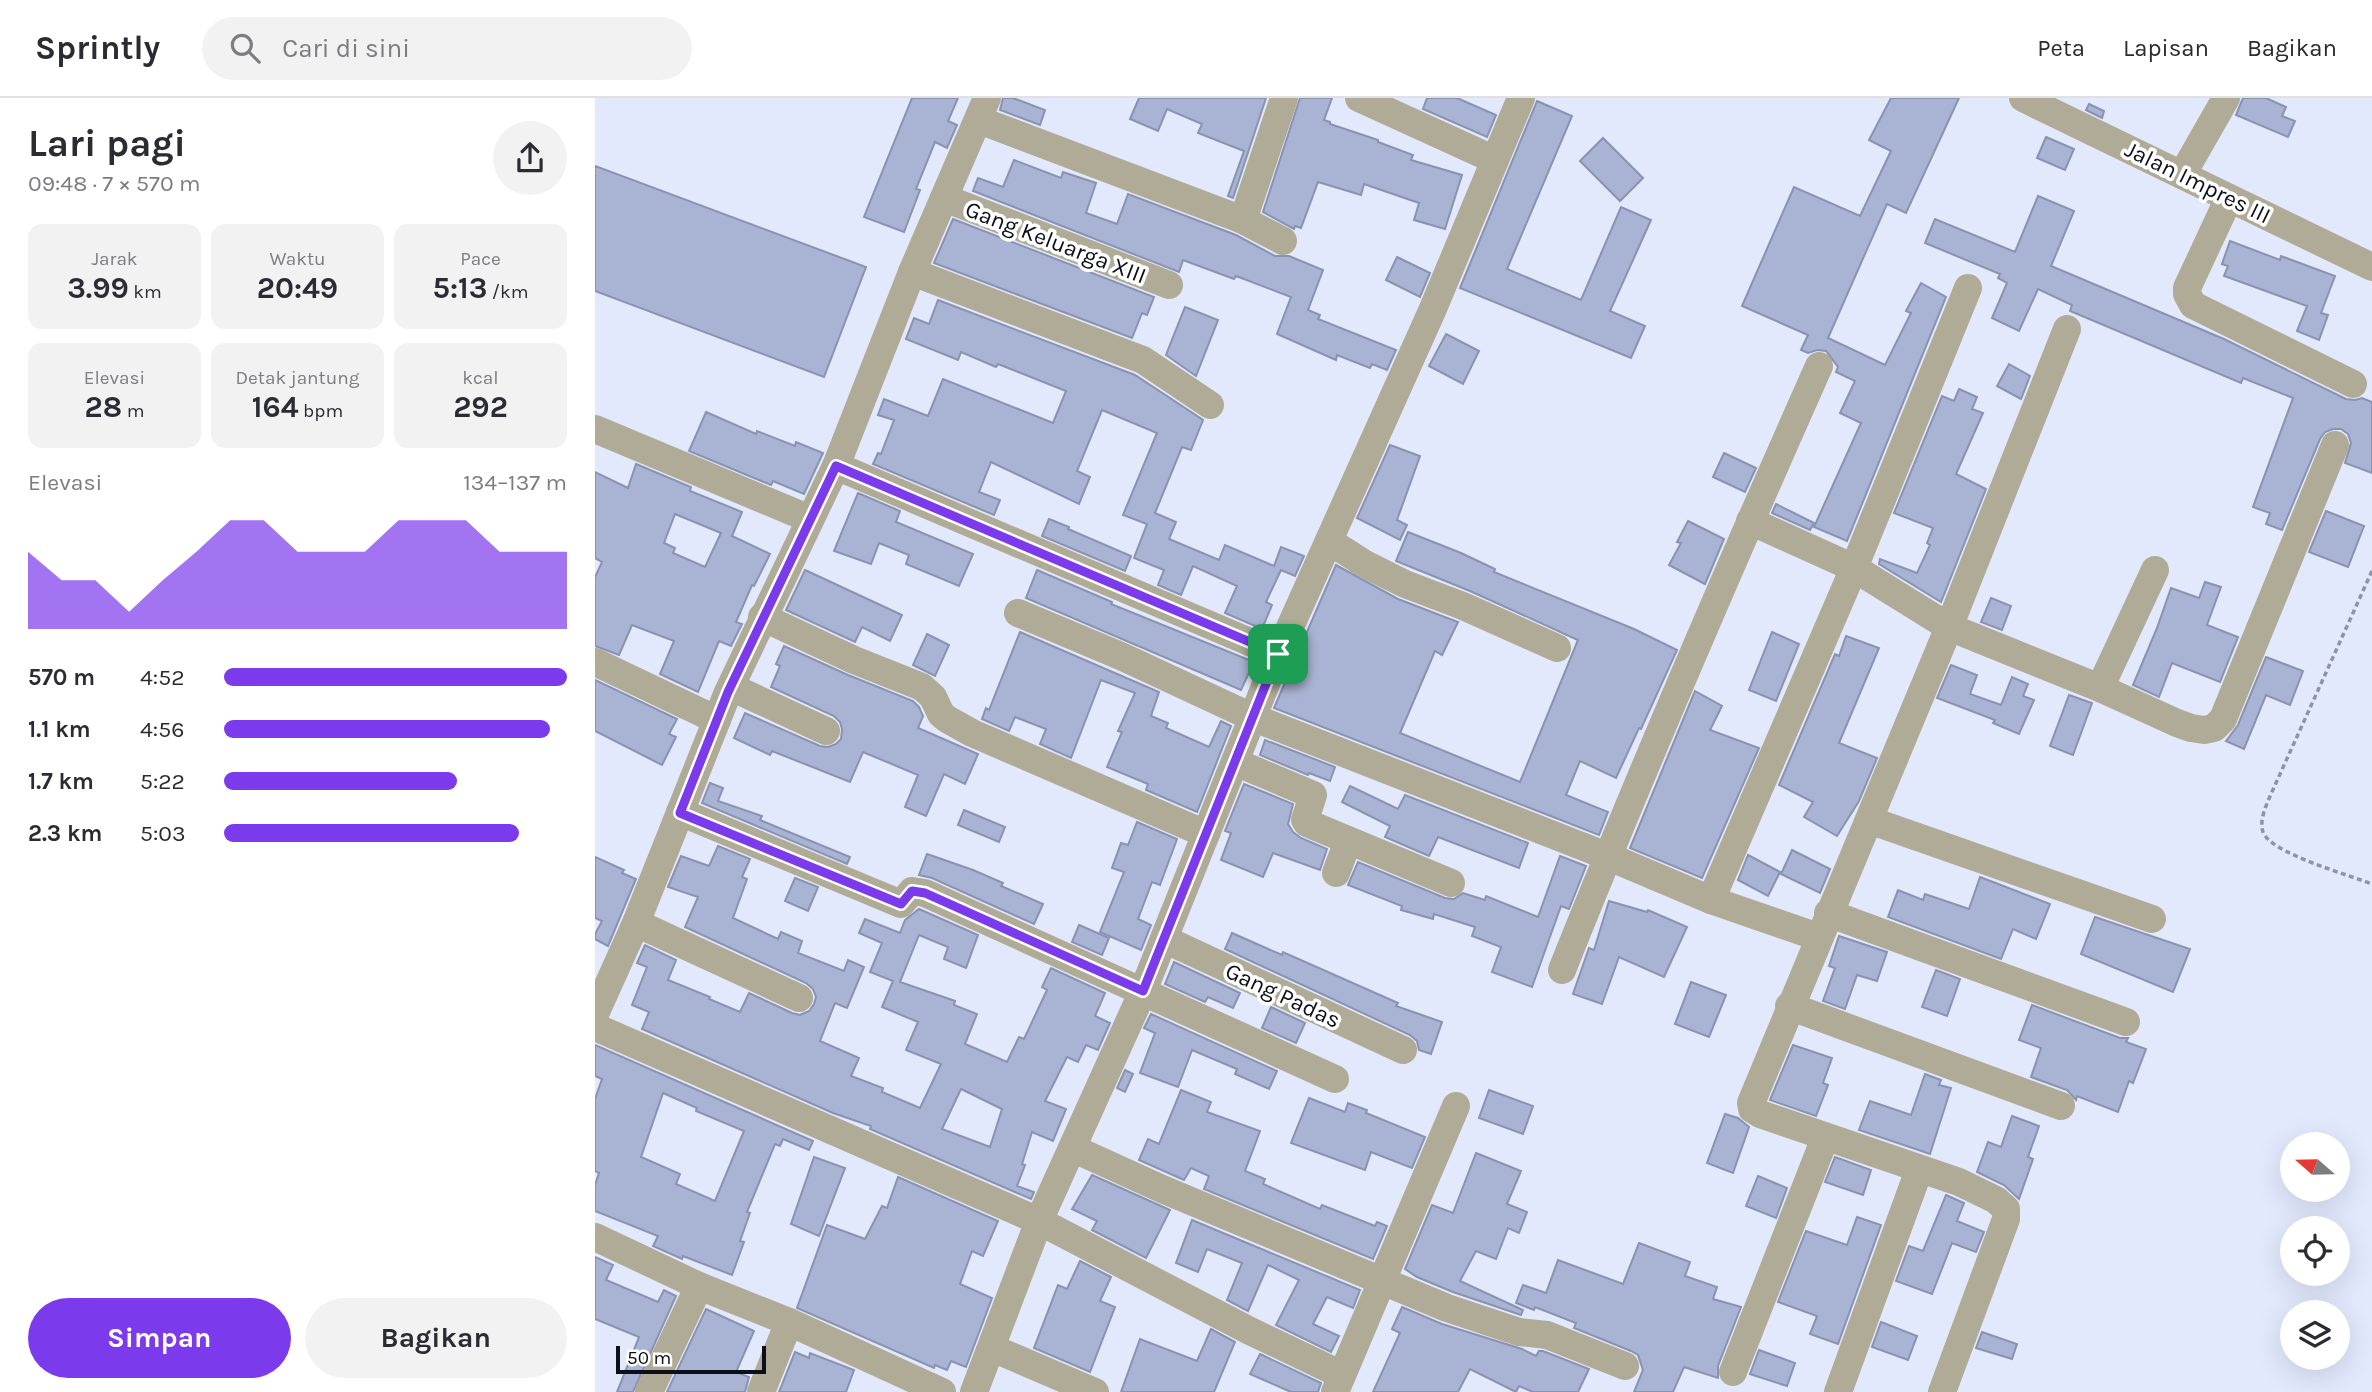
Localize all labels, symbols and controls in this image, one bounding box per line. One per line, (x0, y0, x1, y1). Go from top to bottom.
search box (202, 17, 692, 80)
text: Sprintly (35, 29, 160, 67)
icon: search (226, 29, 264, 67)
text: Cari di sini (282, 33, 410, 64)
text: Peta (2037, 34, 2085, 62)
text: Lapisan (2123, 34, 2209, 62)
text: Bagikan (2247, 34, 2337, 62)
text: Lari pagi (28, 121, 186, 166)
button: share (493, 121, 567, 195)
street label: Jalan Impres III (2121, 136, 2275, 229)
text: 09:48 · 7 × 570 m (28, 170, 201, 197)
street label: Gang Keluarga XIII (961, 196, 1150, 289)
text: Jarak (91, 248, 138, 270)
text: Waktu (269, 248, 326, 270)
text: Pace (460, 248, 501, 270)
text: 3.99 (67, 270, 129, 306)
text: 20:49 (257, 270, 338, 306)
text: 5:13 (432, 270, 487, 306)
text: km (129, 281, 162, 303)
text: /km (487, 281, 529, 303)
text: Elevasi (84, 367, 145, 389)
text: Detak jantung (236, 367, 359, 389)
text: kcal (462, 367, 499, 389)
text: 28 (85, 389, 122, 425)
text: 164 (252, 389, 299, 425)
text: 292 (453, 389, 508, 425)
text: m (122, 400, 144, 422)
text: bpm (299, 400, 343, 422)
text: Elevasi (28, 469, 102, 496)
text: 134–137 m (463, 469, 567, 496)
pin (1248, 624, 1308, 684)
icon: arrive (1259, 635, 1297, 673)
text: 570 m (28, 664, 95, 691)
text: 4:52 (140, 664, 184, 691)
text: 1.1 km (28, 716, 91, 743)
text: 4:56 (140, 716, 184, 743)
text: 1.7 km (28, 768, 94, 795)
text: 5:22 (140, 768, 185, 795)
text: 2.3 km (28, 820, 102, 847)
text: 5:03 (140, 820, 186, 847)
street label: Gang Padas (1221, 957, 1344, 1034)
north arrow (2280, 1132, 2350, 1202)
map controls (2280, 1132, 2350, 1370)
button: locate (2280, 1216, 2350, 1286)
button: Simpan (28, 1298, 291, 1378)
button: Bagikan (305, 1298, 567, 1378)
button: layers (2280, 1300, 2350, 1370)
scale bar (616, 1343, 767, 1375)
text: 50 m (627, 1347, 671, 1369)

